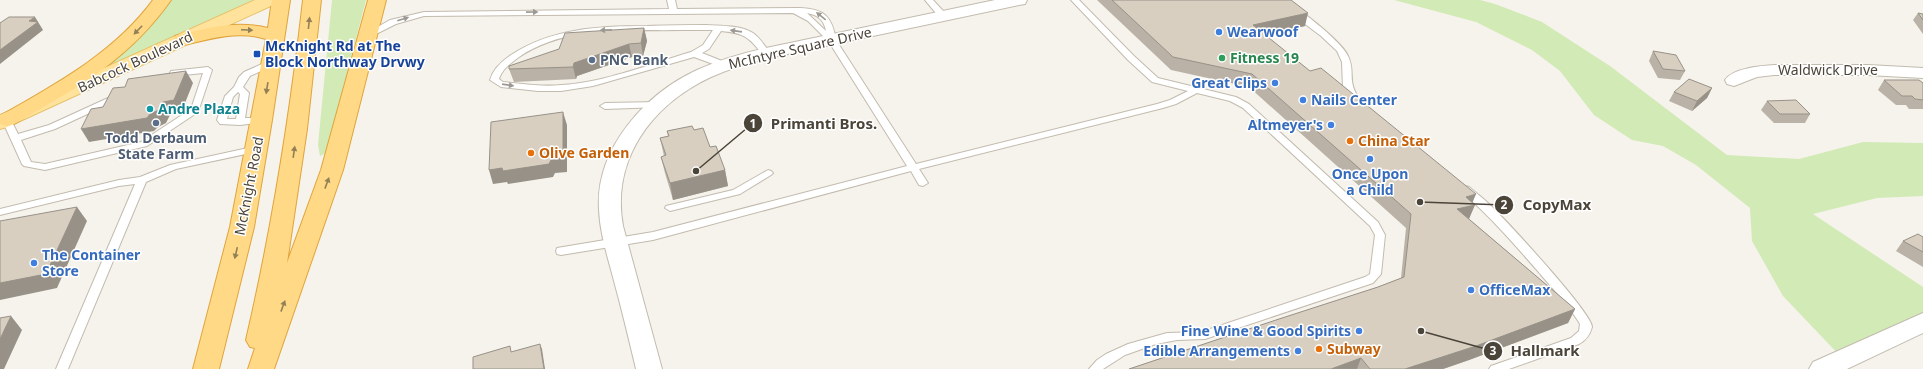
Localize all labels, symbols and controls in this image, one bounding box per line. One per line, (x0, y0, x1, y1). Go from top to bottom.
one-way arrow (526, 9, 538, 16)
one-way arrow (815, 12, 826, 20)
one-way arrow (397, 16, 409, 22)
one-way arrow (306, 17, 312, 29)
street label: McIntyre Square Drive (726, 22, 874, 73)
place label: Wearwoof (1227, 22, 1300, 41)
one-way arrow (133, 25, 142, 35)
street label: Babcock Boulevard (74, 26, 196, 97)
one-way arrow (241, 26, 253, 33)
one-way arrow (600, 27, 612, 34)
marker: Wearwoof (1214, 27, 1224, 37)
one-way arrow (730, 28, 742, 34)
place label: McKnight Rd at The Block Northway Drvwy (265, 36, 425, 71)
place label: Fitness 19 (1230, 48, 1299, 67)
marker: McKnight Rd at The Block Northway Drvwy (252, 49, 262, 59)
place label: PNC Bank (600, 50, 668, 69)
marker: Fitness 19 (1217, 53, 1227, 63)
marker: PNC Bank (587, 55, 597, 65)
street label: Waldwick Drive (1778, 60, 1878, 79)
place label: Great Clips (1191, 73, 1267, 92)
marker: Great Clips (1270, 78, 1280, 88)
one-way arrow (264, 82, 270, 94)
one-way arrow (502, 82, 514, 88)
place label: Nails Center (1311, 90, 1398, 109)
marker: Nails Center (1298, 95, 1308, 105)
place label: Andre Plaza (158, 99, 240, 118)
marker: Andre Plaza (145, 104, 155, 114)
callout: Primanti Bros. (743, 110, 885, 137)
text: Primanti Bros. (771, 113, 877, 133)
text: 1 (750, 115, 756, 132)
place label: Altmeyer's (1248, 115, 1323, 134)
marker: Todd Derbaum State Farm (151, 118, 161, 128)
marker: Altmeyer's (1326, 120, 1336, 130)
place label: Todd Derbaum State Farm (105, 128, 207, 163)
place label: China Star (1358, 131, 1431, 150)
street label: McKnight Road (230, 135, 267, 237)
marker: China Star (1345, 136, 1355, 146)
place label: Olive Garden (539, 143, 629, 162)
one-way arrow (291, 146, 297, 158)
marker: Olive Garden (526, 148, 536, 158)
marker: Once Upon a Child (1365, 154, 1375, 164)
place label: Once Upon a Child (1332, 164, 1408, 199)
one-way arrow (324, 177, 330, 189)
callout: CopyMax (1494, 191, 1599, 218)
text: CopyMax (1523, 194, 1592, 214)
text: 2 (1501, 196, 1508, 213)
place label: The Container Store (42, 245, 141, 280)
one-way arrow (232, 246, 238, 259)
marker: The Container Store (29, 258, 39, 268)
place label: OfficeMax (1479, 280, 1551, 299)
marker: OfficeMax (1466, 285, 1476, 295)
one-way arrow (281, 299, 287, 311)
place label: Fine Wine & Good Spirits (1181, 321, 1351, 340)
marker: Fine Wine & Good Spirits (1354, 326, 1364, 336)
callout: Hallmark (1483, 337, 1588, 364)
place label: Subway (1327, 339, 1381, 358)
text: Hallmark (1510, 340, 1580, 360)
place label: Edible Arrangements (1143, 341, 1290, 360)
text: 3 (1490, 342, 1497, 359)
marker: Subway (1314, 344, 1324, 354)
marker: Edible Arrangements (1293, 346, 1303, 356)

